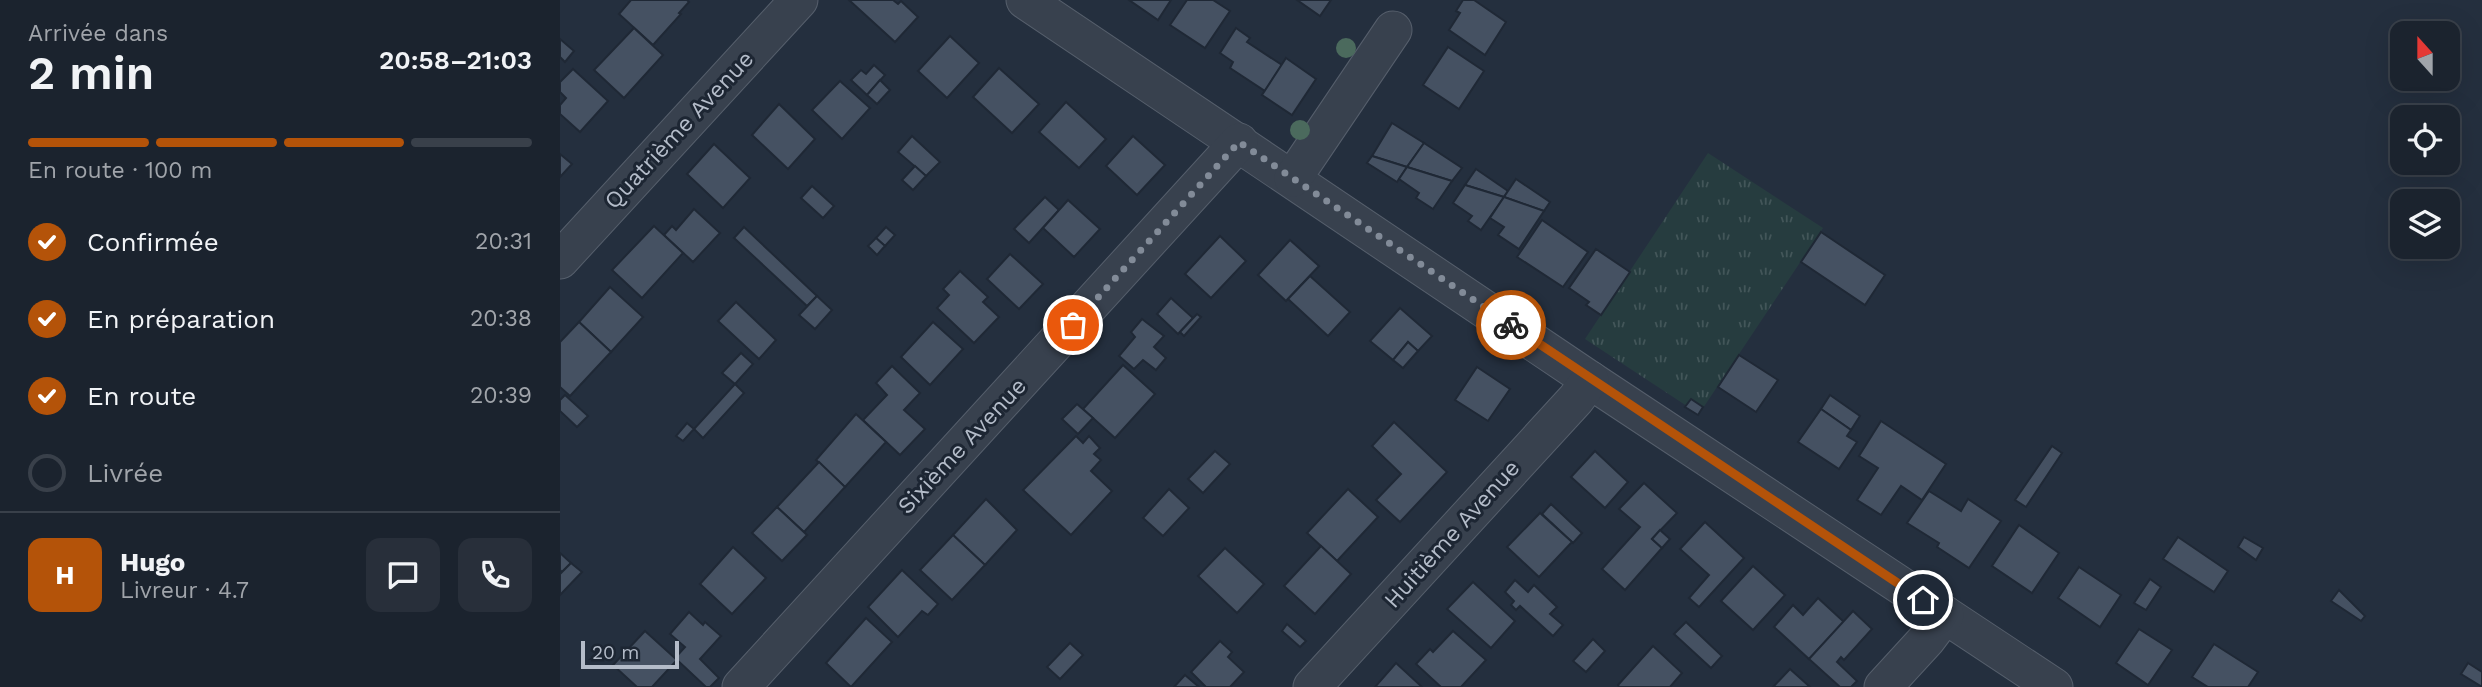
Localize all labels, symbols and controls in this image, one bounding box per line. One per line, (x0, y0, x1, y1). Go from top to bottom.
text: Arrivée dans (28, 20, 168, 47)
north arrow (2390, 21, 2460, 91)
map controls (2390, 21, 2460, 259)
text: 20:58–21:03 (379, 45, 532, 75)
text: 2 min (28, 46, 154, 100)
street label: Quatrième Avenue (599, 46, 759, 214)
button: locate (2390, 105, 2460, 175)
text: En route · 100 m (28, 157, 212, 184)
button: layers (2390, 189, 2460, 259)
icon: check (28, 223, 66, 261)
text: Confirmée (87, 227, 219, 257)
text: 20:31 (475, 228, 532, 255)
courier (1476, 290, 1546, 360)
pin (1043, 295, 1103, 355)
icon: check (28, 300, 66, 338)
text: En préparation (87, 304, 275, 334)
text: 20:38 (470, 305, 532, 332)
icon: bag (1054, 306, 1092, 344)
icon: bike (1492, 306, 1530, 344)
street label: Sixième Avenue (892, 372, 1032, 520)
icon: check (28, 377, 66, 415)
text: En route (87, 381, 196, 411)
text: 20:39 (470, 382, 532, 409)
street label: Huitième Avenue (1379, 455, 1525, 613)
text: Livrée (87, 458, 163, 488)
button: chat (366, 538, 440, 612)
button: phone (458, 538, 532, 612)
text: Hugo (120, 547, 185, 577)
text: H (55, 560, 75, 590)
pin (1893, 570, 1953, 630)
text: Livreur · 4.7 (120, 577, 249, 604)
icon: home (1904, 581, 1942, 619)
scale bar (581, 638, 679, 670)
text: 20 m (592, 641, 639, 664)

